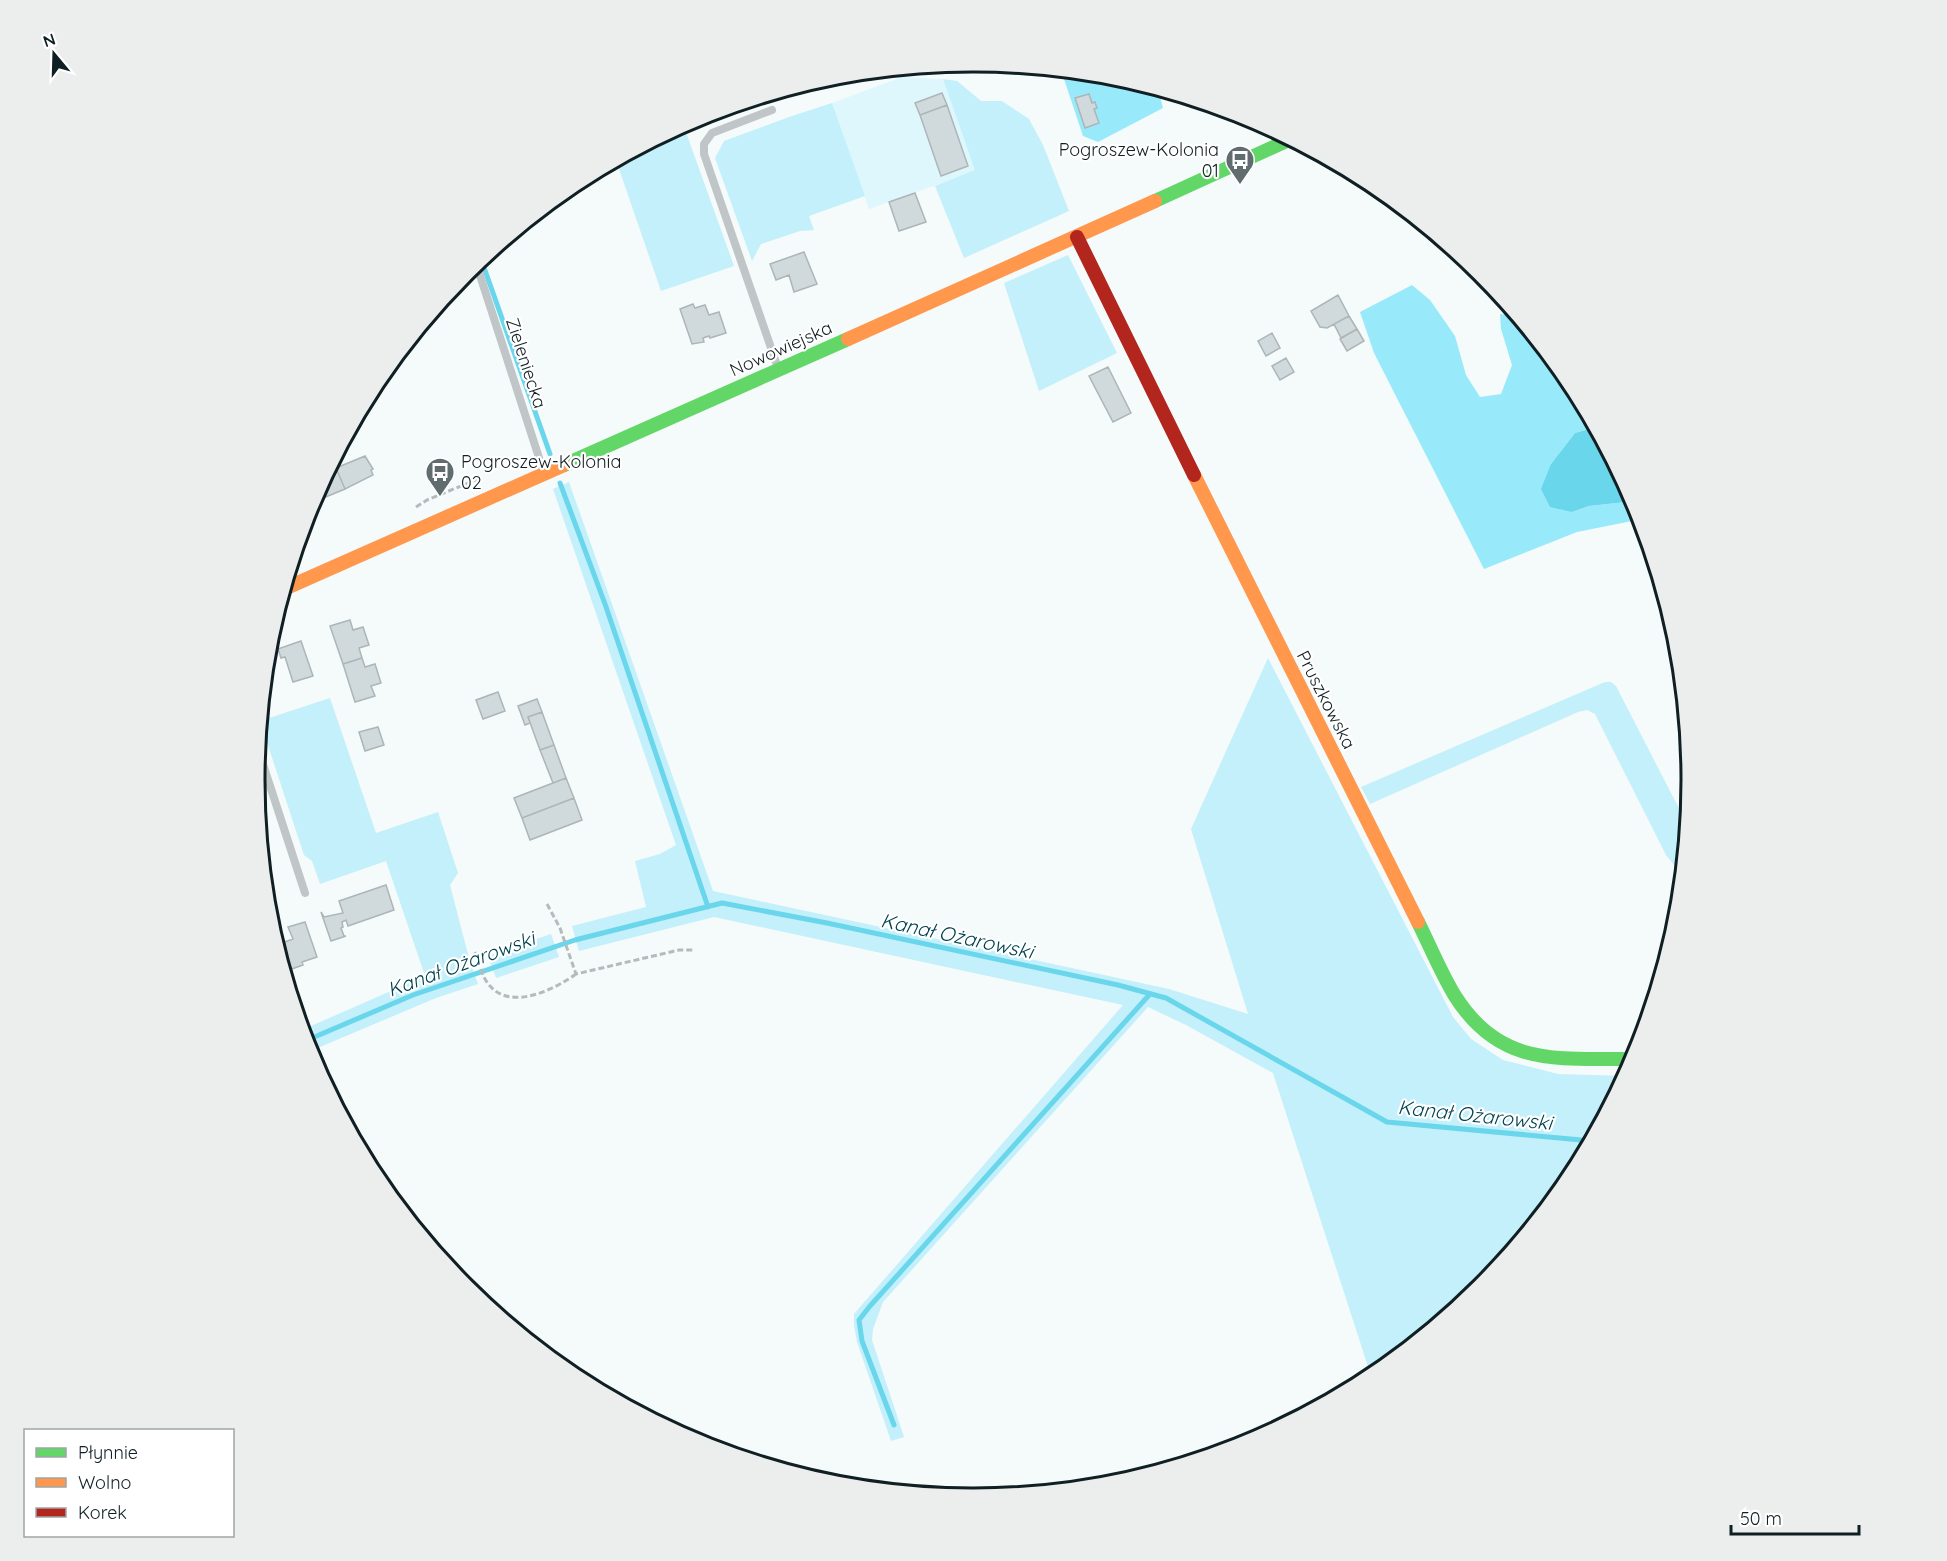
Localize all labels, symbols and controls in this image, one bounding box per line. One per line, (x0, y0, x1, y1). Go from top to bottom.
north arrow (24, 24, 84, 84)
text: N (40, 28, 58, 51)
place label: Pogroszew-Kolonia 01 (1059, 138, 1219, 182)
bus stop icon: Pogroszew-Kolonia 01 (1224, 144, 1256, 186)
street label: Zieleniecka (501, 315, 552, 411)
street label: Nowowiejska (726, 316, 836, 381)
place label: Pogroszew-Kolonia 02 (461, 450, 621, 494)
bus stop icon: Pogroszew-Kolonia 02 (424, 456, 456, 498)
street label: Pruszkowska (1292, 647, 1361, 753)
water label: Kanał Ożarowski (879, 907, 1038, 964)
water label: Kanał Ożarowski (384, 924, 541, 1002)
water label: Kanał Ożarowski (1397, 1094, 1556, 1135)
legend (24, 1429, 234, 1537)
text: Płynnie (78, 1441, 138, 1464)
text: Wolno (78, 1471, 131, 1494)
scale bar (1731, 1498, 1858, 1536)
text: Korek (78, 1501, 127, 1524)
text: 50 m (1740, 1507, 1782, 1530)

